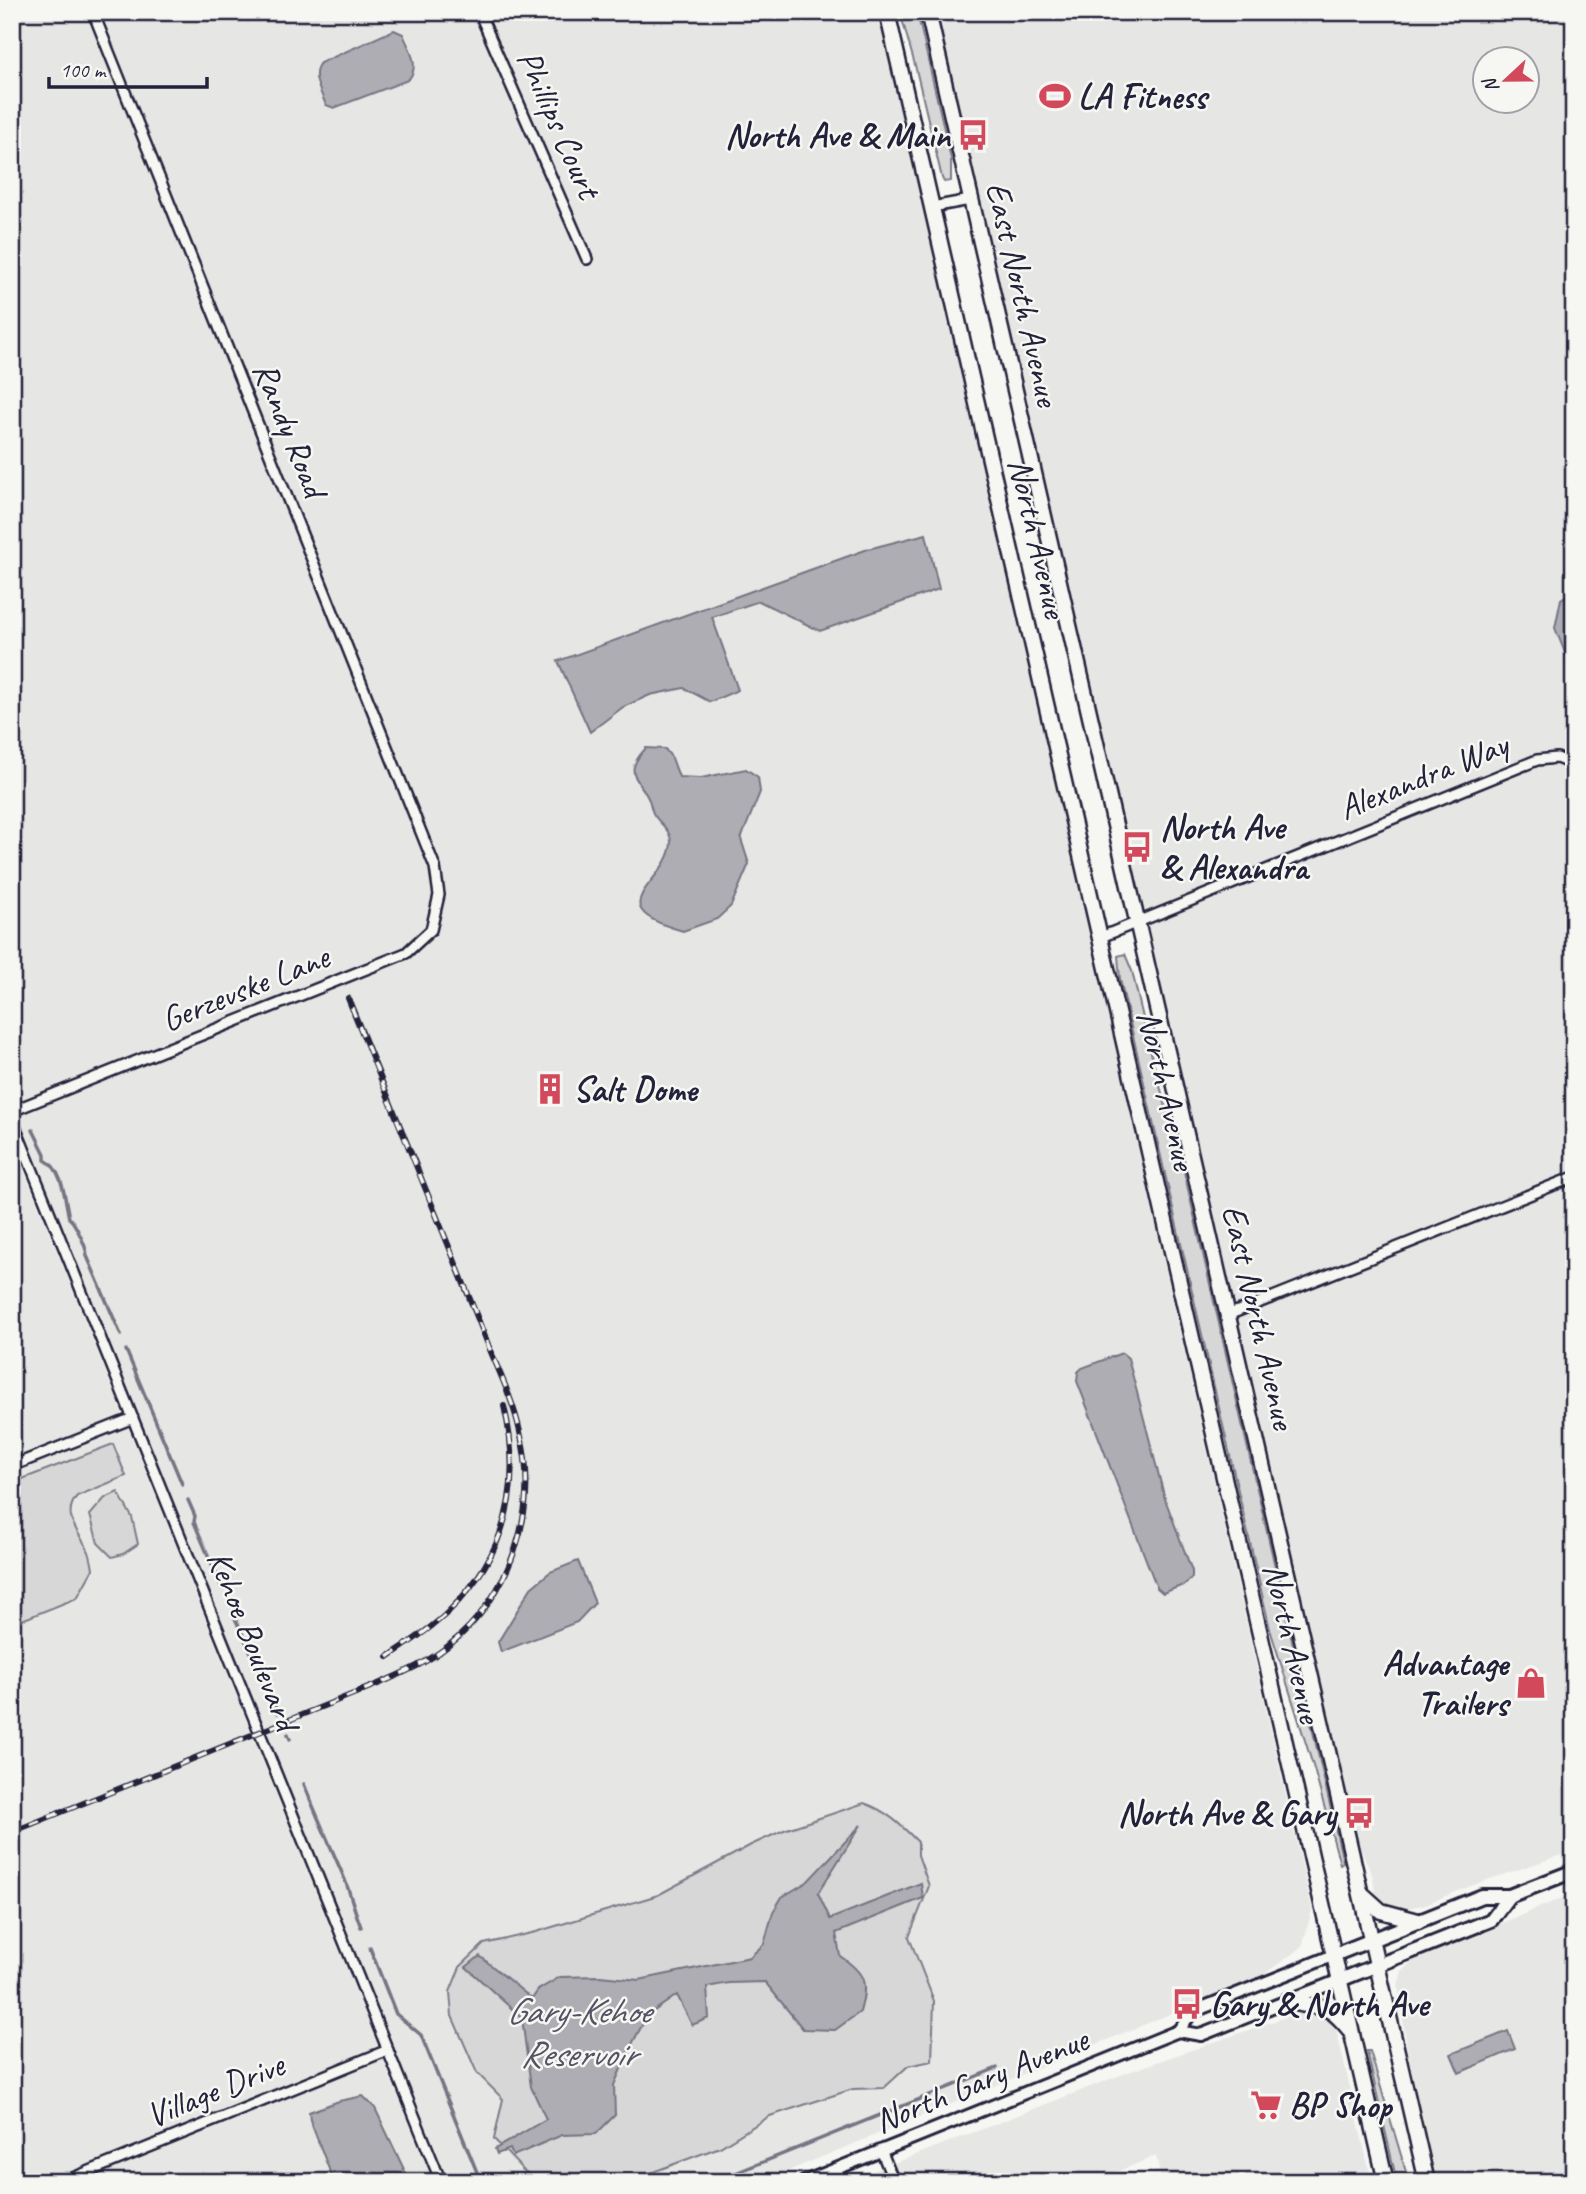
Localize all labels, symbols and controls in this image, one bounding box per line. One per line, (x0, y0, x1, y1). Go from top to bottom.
street label: Phillips Court (506, 43, 613, 208)
scale bar (49, 46, 206, 90)
north arrow (1470, 46, 1540, 116)
text: 100 m (60, 57, 107, 83)
text: N (1477, 73, 1504, 96)
place label: LA Fitness (1078, 74, 1210, 119)
sports icon: LA Fitness (1038, 79, 1072, 113)
place label: North Ave & Main (725, 113, 951, 158)
bus stop icon: North Ave & Main (956, 118, 990, 152)
street label: East North Avenue (975, 178, 1071, 413)
street label: Randy Road (243, 355, 339, 508)
street label: North Avenue (998, 454, 1079, 625)
street label: Alexandra Way (1332, 721, 1517, 830)
place label: North Ave & Alexandra (1160, 805, 1311, 890)
bus stop icon: North Ave & Alexandra (1120, 830, 1154, 864)
street label: Gerzevske Lane (155, 933, 338, 1042)
street label: North Avenue (1127, 1006, 1208, 1177)
place label: Salt Dome (573, 1067, 699, 1112)
building icon: Salt Dome (533, 1072, 567, 1106)
street label: East North Avenue (1211, 1201, 1307, 1436)
street label: Kehoe Boulevard (197, 1544, 311, 1741)
street label: North Avenue (1253, 1559, 1334, 1730)
place label: Advantage Trailers (1382, 1641, 1512, 1726)
shop icon: Advantage Trailers (1514, 1666, 1548, 1700)
place label: North Ave & Gary (1118, 1791, 1339, 1836)
bus stop icon: North Ave & Gary (1342, 1796, 1376, 1830)
place label: Gary & North Ave (1210, 1982, 1432, 2027)
water label: Gary-Kehoe Reservoir (506, 1987, 655, 2077)
bus stop icon: Gary & North Ave (1170, 1987, 1204, 2021)
street label: North Gary Avenue (868, 2016, 1097, 2143)
street label: Village Drive (139, 2041, 293, 2138)
place label: BP Shop (1289, 2083, 1394, 2128)
supermarket icon: BP Shop (1249, 2088, 1283, 2122)

